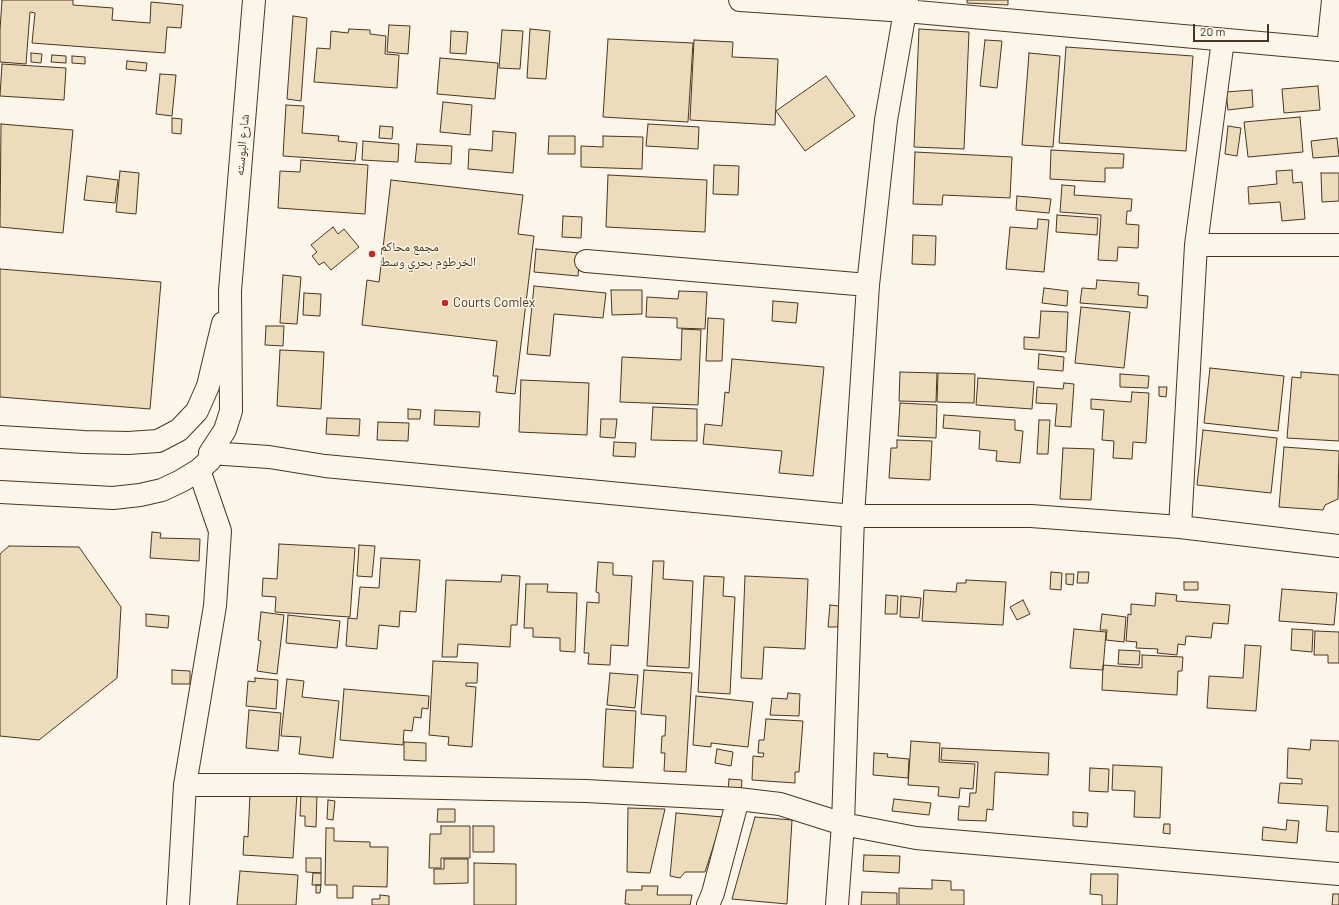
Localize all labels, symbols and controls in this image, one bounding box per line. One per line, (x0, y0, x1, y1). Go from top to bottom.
scale bar (1195, 16, 1271, 42)
text: 20 m (1200, 24, 1226, 38)
street label: شارع البوسته (232, 113, 252, 177)
place label: مجمع محاكم الخرطوم بحري وسط (380, 239, 476, 270)
marker: مجمع محاكم الخرطوم بحري وسط (367, 249, 377, 259)
place label: Courts Comlex (453, 295, 535, 311)
marker: Courts Comlex (440, 298, 450, 308)

